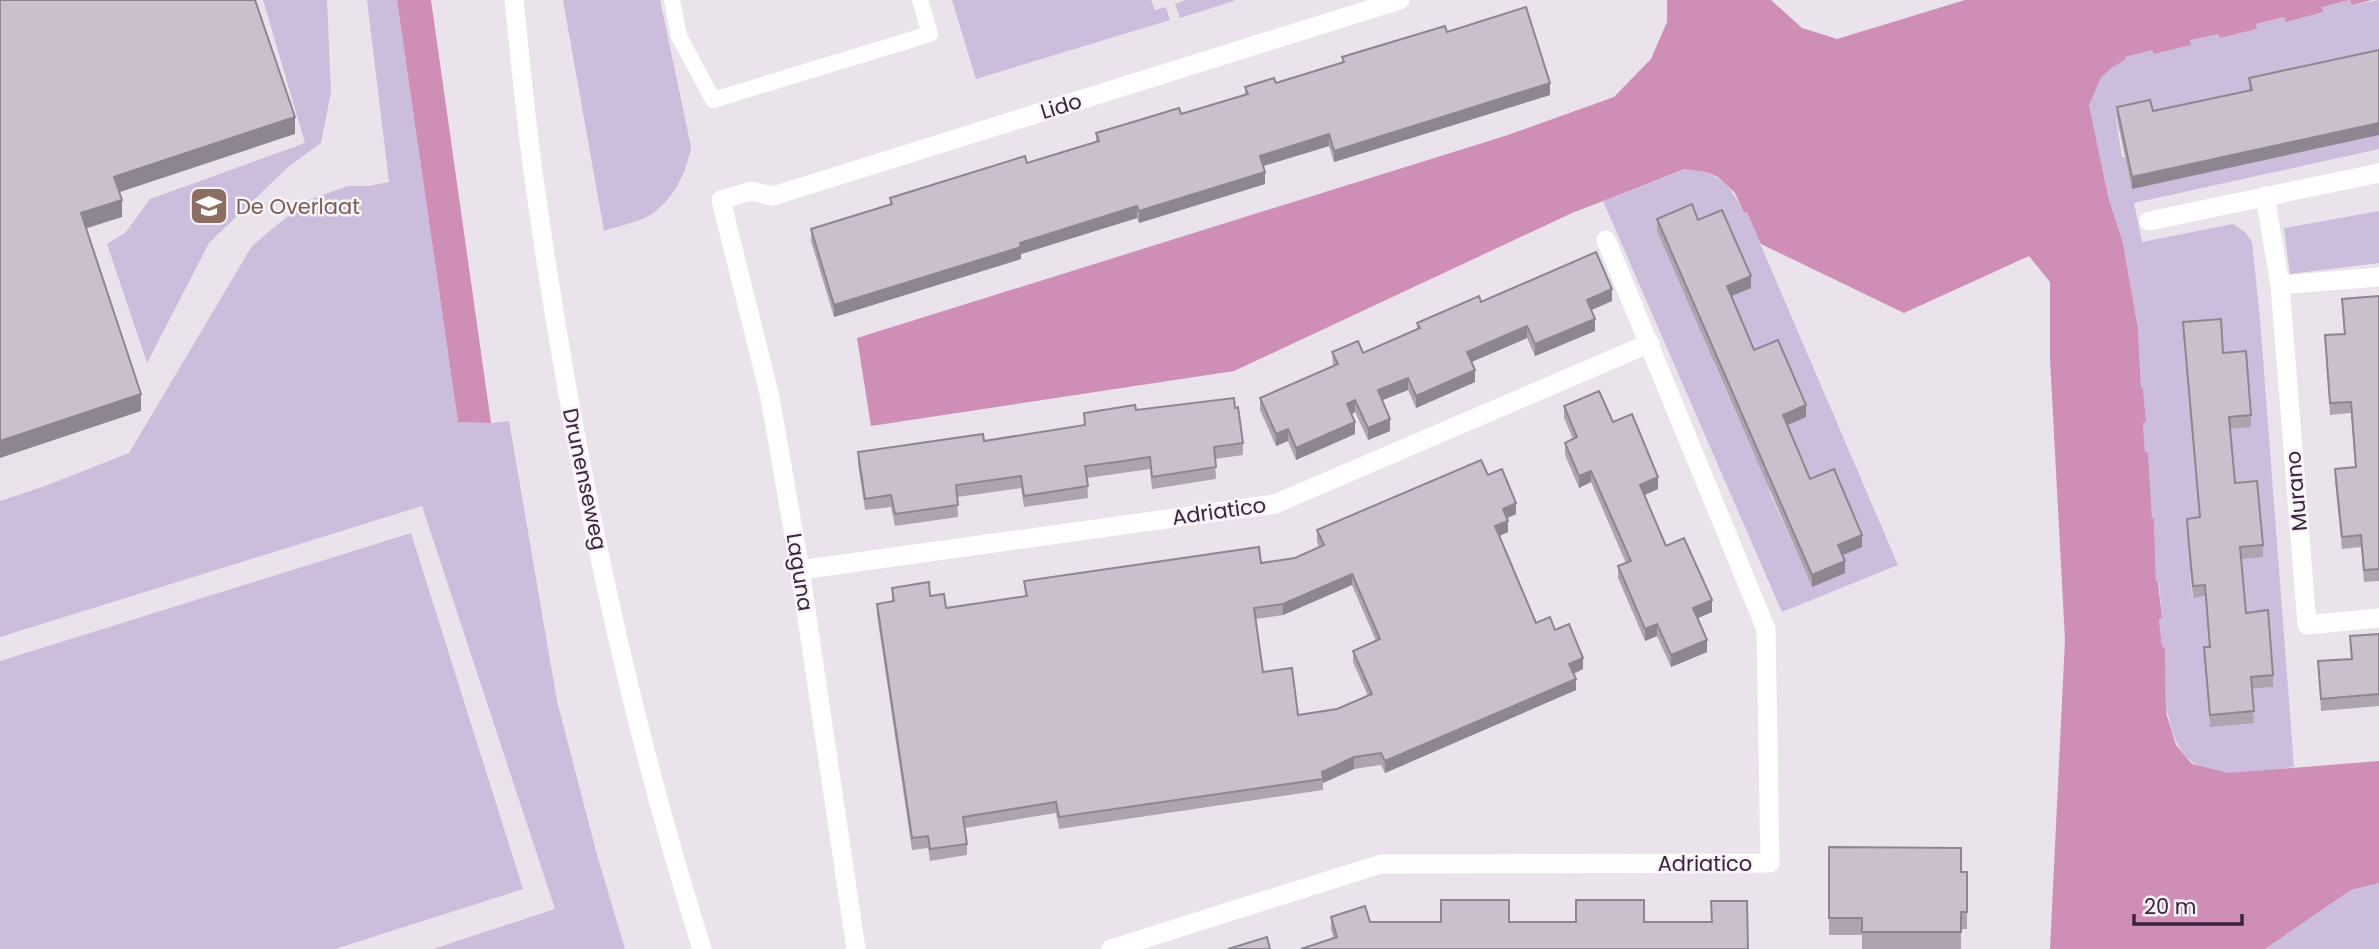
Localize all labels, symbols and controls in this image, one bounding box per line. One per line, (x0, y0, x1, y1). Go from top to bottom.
street label: Lido (1037, 86, 1085, 126)
school or university icon: De Overlaat (188, 185, 230, 227)
place label: De Overlaat (236, 192, 360, 221)
street label: Drunenseweg (556, 405, 614, 553)
street label: Murano (2278, 450, 2314, 532)
street label: Adriatico (1170, 490, 1268, 532)
street label: Laguna (780, 531, 820, 613)
street label: Adriatico (1658, 849, 1752, 878)
scale bar (2134, 883, 2242, 927)
text: 20 m (2144, 892, 2197, 921)

